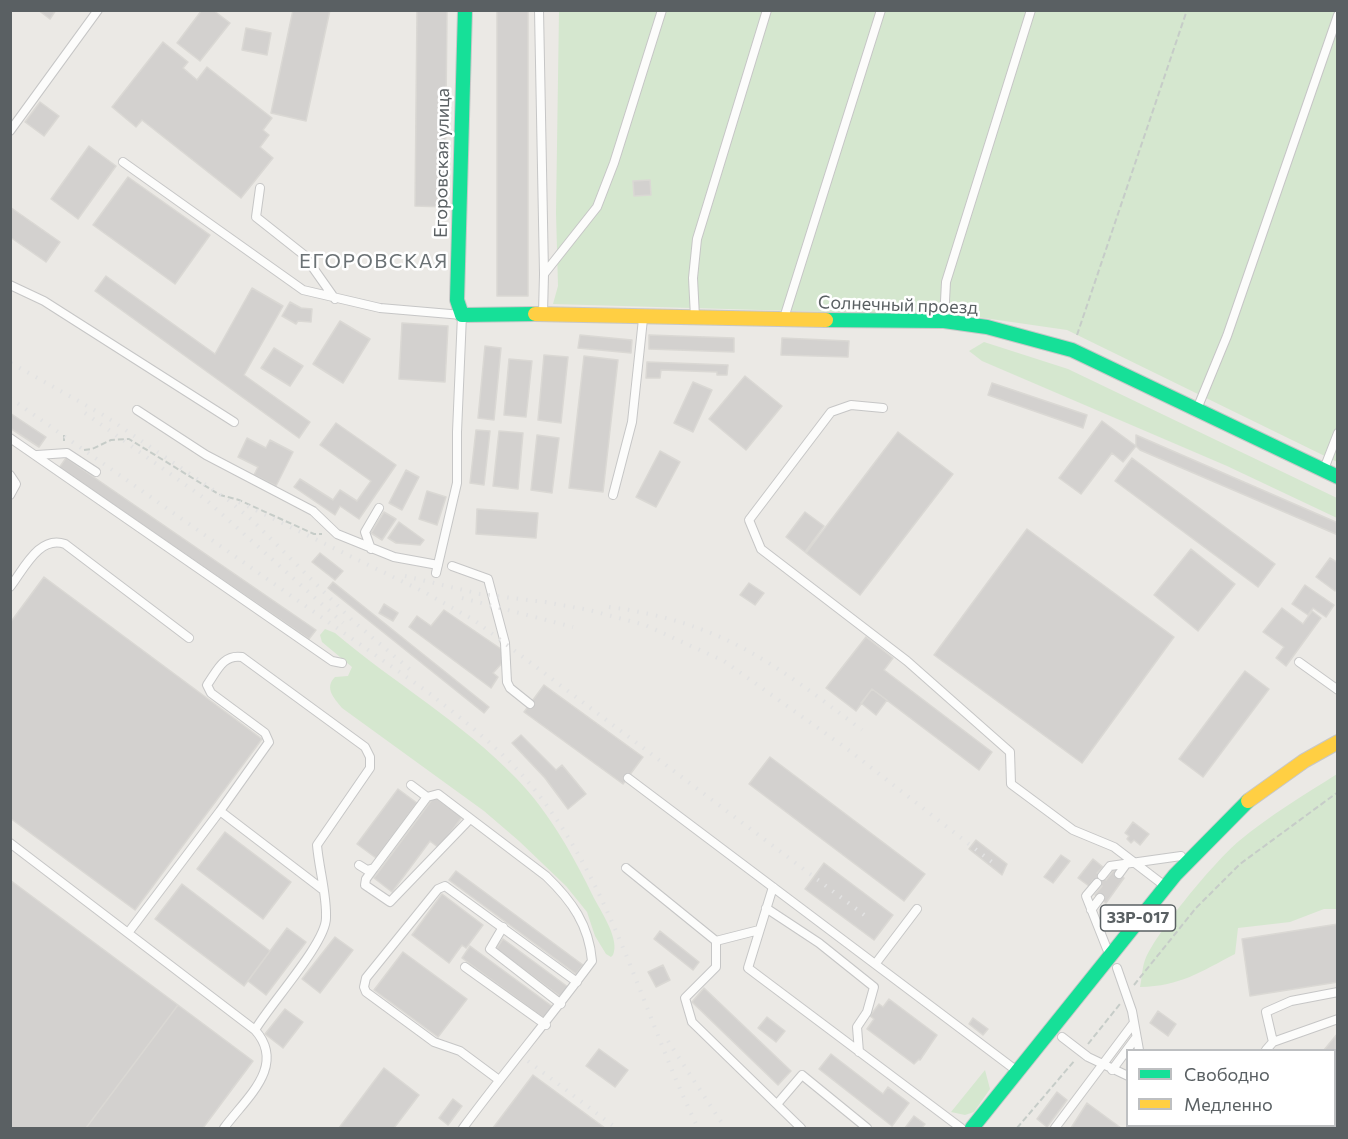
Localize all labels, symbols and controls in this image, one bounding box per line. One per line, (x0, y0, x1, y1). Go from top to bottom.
street label: Егоровская улица (430, 88, 454, 238)
district label: ЕГОРОВСКАЯ (299, 249, 449, 273)
street label: Солнечный проезд (818, 291, 978, 319)
road number: 33Р-017 (1100, 905, 1176, 931)
legend (1126, 1049, 1336, 1127)
text: Свободно (1184, 1063, 1270, 1085)
text: Медленно (1184, 1093, 1273, 1115)

